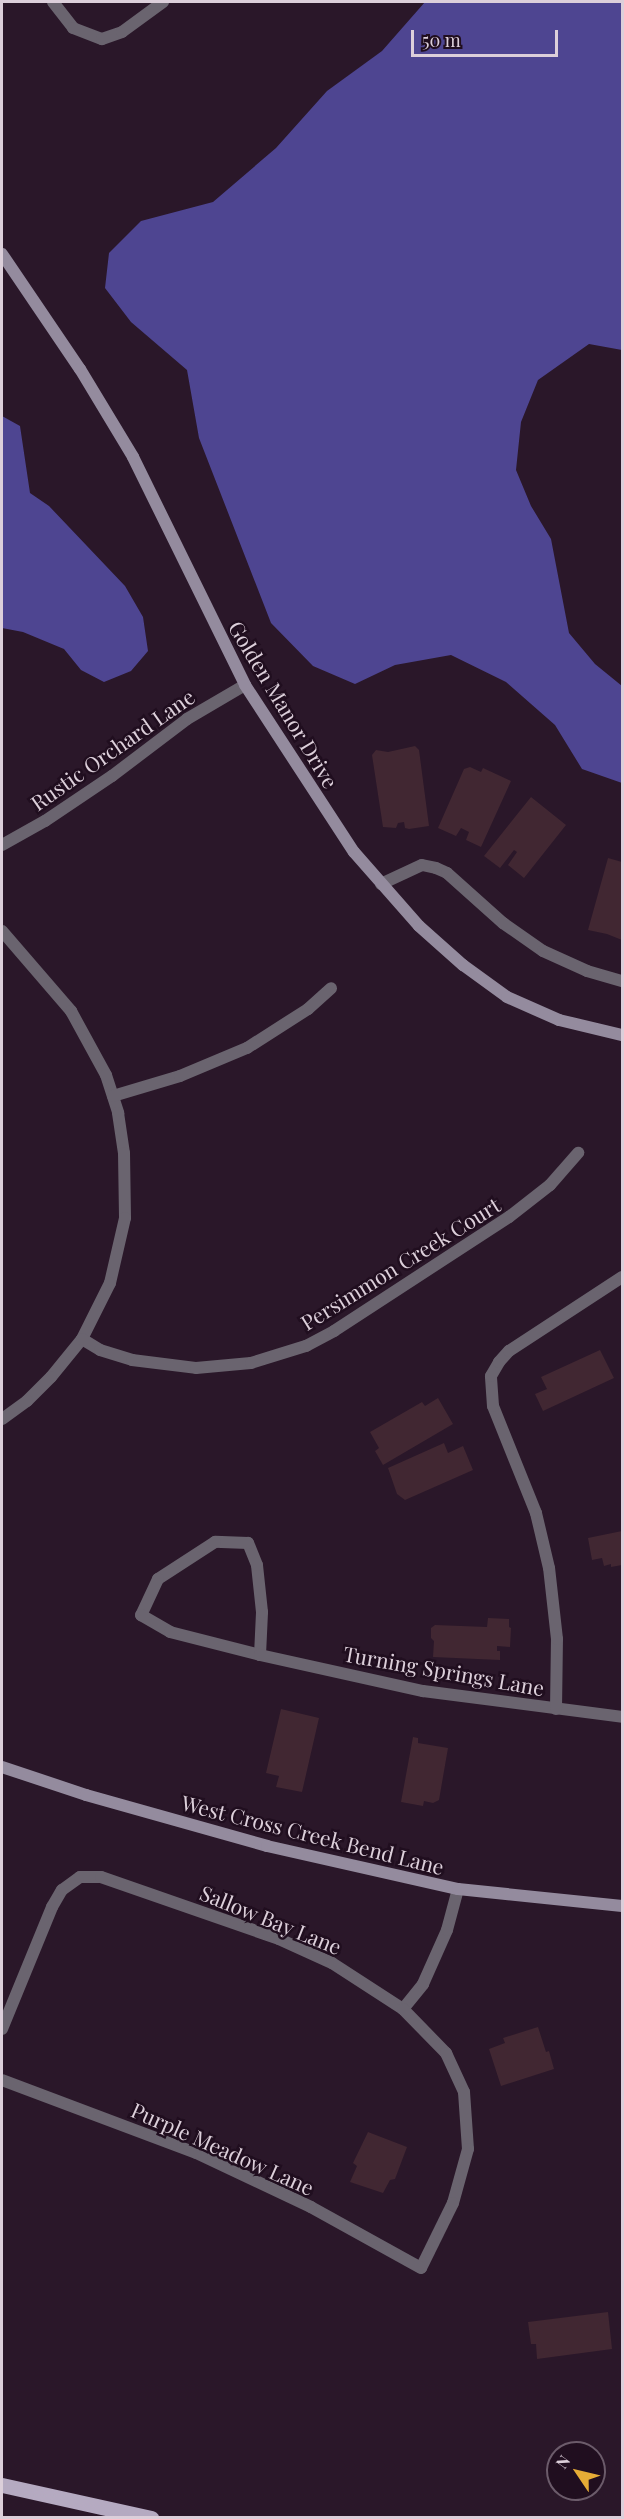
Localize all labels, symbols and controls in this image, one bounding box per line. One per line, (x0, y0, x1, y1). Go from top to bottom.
scale bar (414, 18, 561, 56)
text: 50 m (422, 28, 461, 52)
street label: Golden Manor Drive (224, 616, 344, 792)
street label: Rustic Orchard Lane (25, 683, 199, 815)
street label: Persimmon Creek Court (296, 1191, 504, 1335)
street label: Turning Springs Lane (342, 1640, 546, 1700)
street label: West Cross Creek Bend Lane (179, 1789, 447, 1879)
street label: Sallow Bay Lane (196, 1879, 346, 1959)
street label: Purple Meadow Lane (128, 2096, 318, 2200)
north arrow (546, 2441, 606, 2501)
text: N (551, 2451, 574, 2472)

